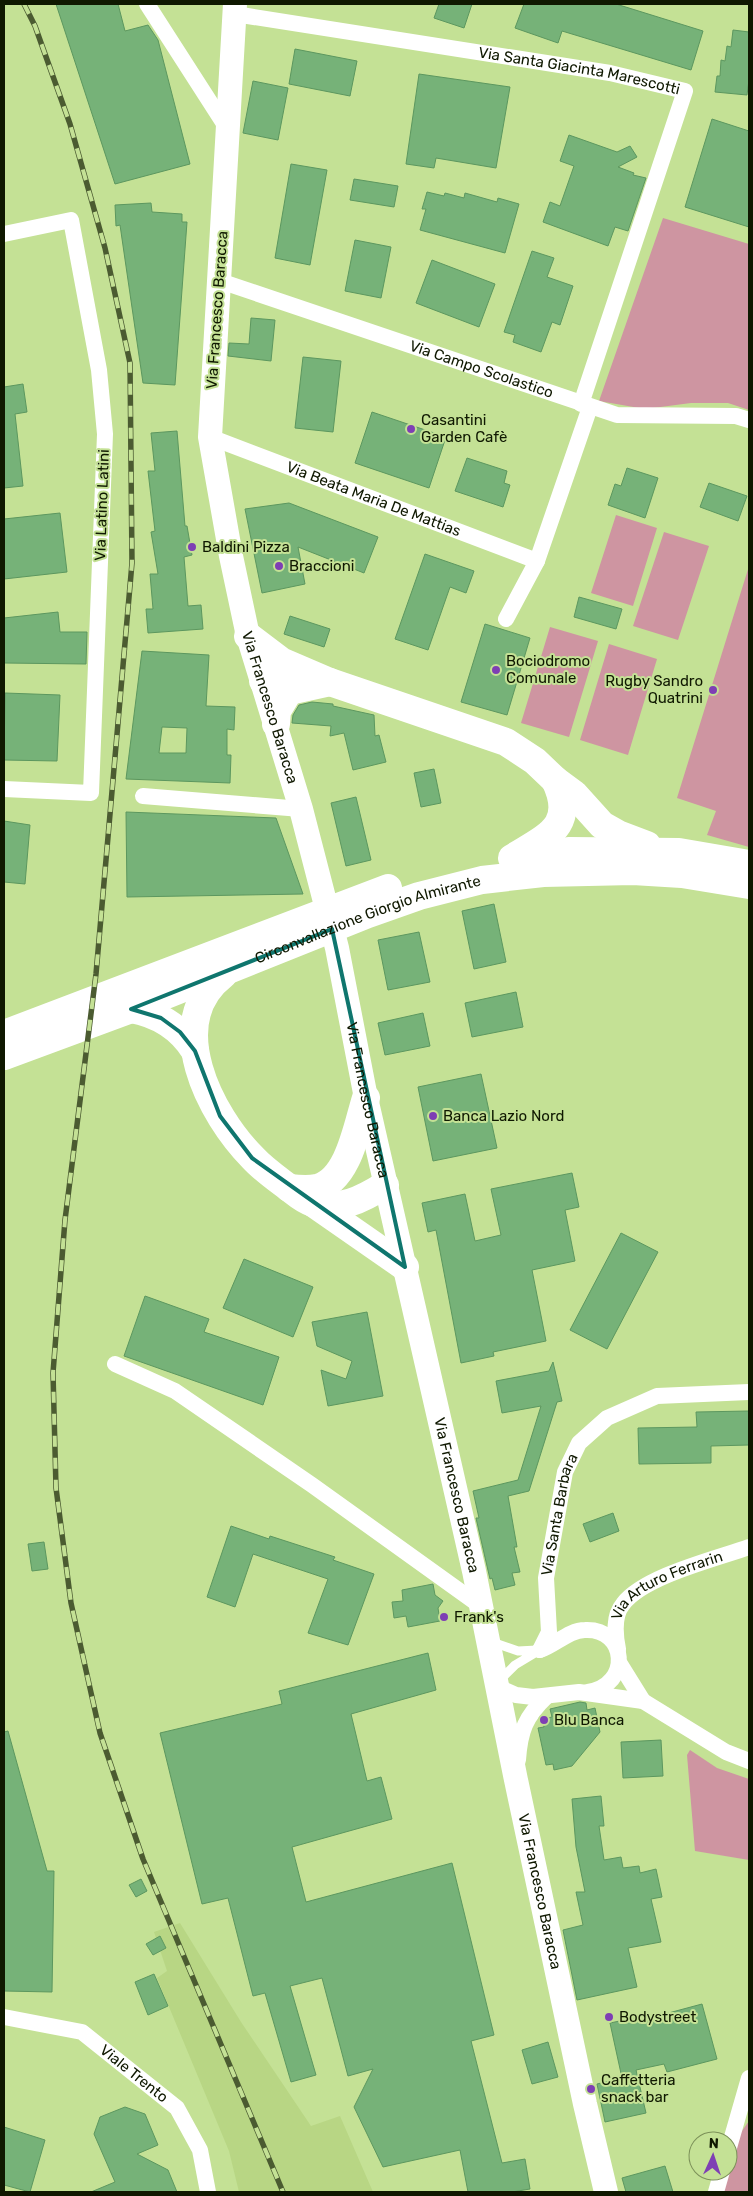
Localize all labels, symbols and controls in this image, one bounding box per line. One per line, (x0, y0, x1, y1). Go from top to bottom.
street label: Via Santa Giacinta Marescotti (477, 43, 682, 99)
street label: Via Francesco Baracca (202, 230, 232, 390)
street label: Via Campo Scolastico (407, 337, 556, 402)
place label: Casantini Garden Cafè (421, 411, 507, 446)
marker: Casantini Garden Cafè (405, 423, 417, 435)
street label: Via Latino Latini (91, 449, 113, 561)
street label: Via Beata Maria De Mattias (284, 458, 464, 540)
place label: Baldini Pizza (202, 538, 290, 556)
marker: Baldini Pizza (186, 541, 198, 553)
place label: Braccioni (289, 557, 354, 575)
marker: Braccioni (273, 560, 285, 572)
street label: Via Francesco Baracca (238, 629, 302, 786)
place label: Bociodromo Comunale (506, 652, 590, 687)
marker: Bociodromo Comunale (490, 664, 502, 676)
place label: Rugby Sandro Quatrini (605, 672, 703, 707)
marker: Rugby Sandro Quatrini (707, 684, 719, 696)
street label: Circonvallazione Giorgio Almirante (252, 872, 483, 967)
street label: Via Francesco Baracca (343, 1021, 393, 1180)
place label: Banca Lazio Nord (443, 1107, 564, 1125)
marker: Banca Lazio Nord (427, 1110, 439, 1122)
street label: Via Francesco Baracca (430, 1416, 483, 1575)
street label: Via Santa Barbara (538, 1450, 582, 1577)
street label: Via Arturo Ferrarin (607, 1547, 725, 1622)
place label: Frank's (454, 1608, 504, 1626)
marker: Frank's (438, 1611, 450, 1623)
place label: Blu Banca (554, 1711, 624, 1729)
marker: Blu Banca (538, 1714, 550, 1726)
street label: Via Francesco Baracca (514, 1812, 565, 1971)
place label: Bodystreet (619, 2008, 696, 2026)
marker: Bodystreet (603, 2011, 615, 2023)
street label: Viale Trento (96, 2041, 172, 2106)
place label: Caffetteria snack bar (601, 2071, 676, 2106)
marker: Caffetteria snack bar (585, 2083, 597, 2095)
north arrow (688, 2131, 738, 2181)
text: N (708, 2135, 719, 2152)

